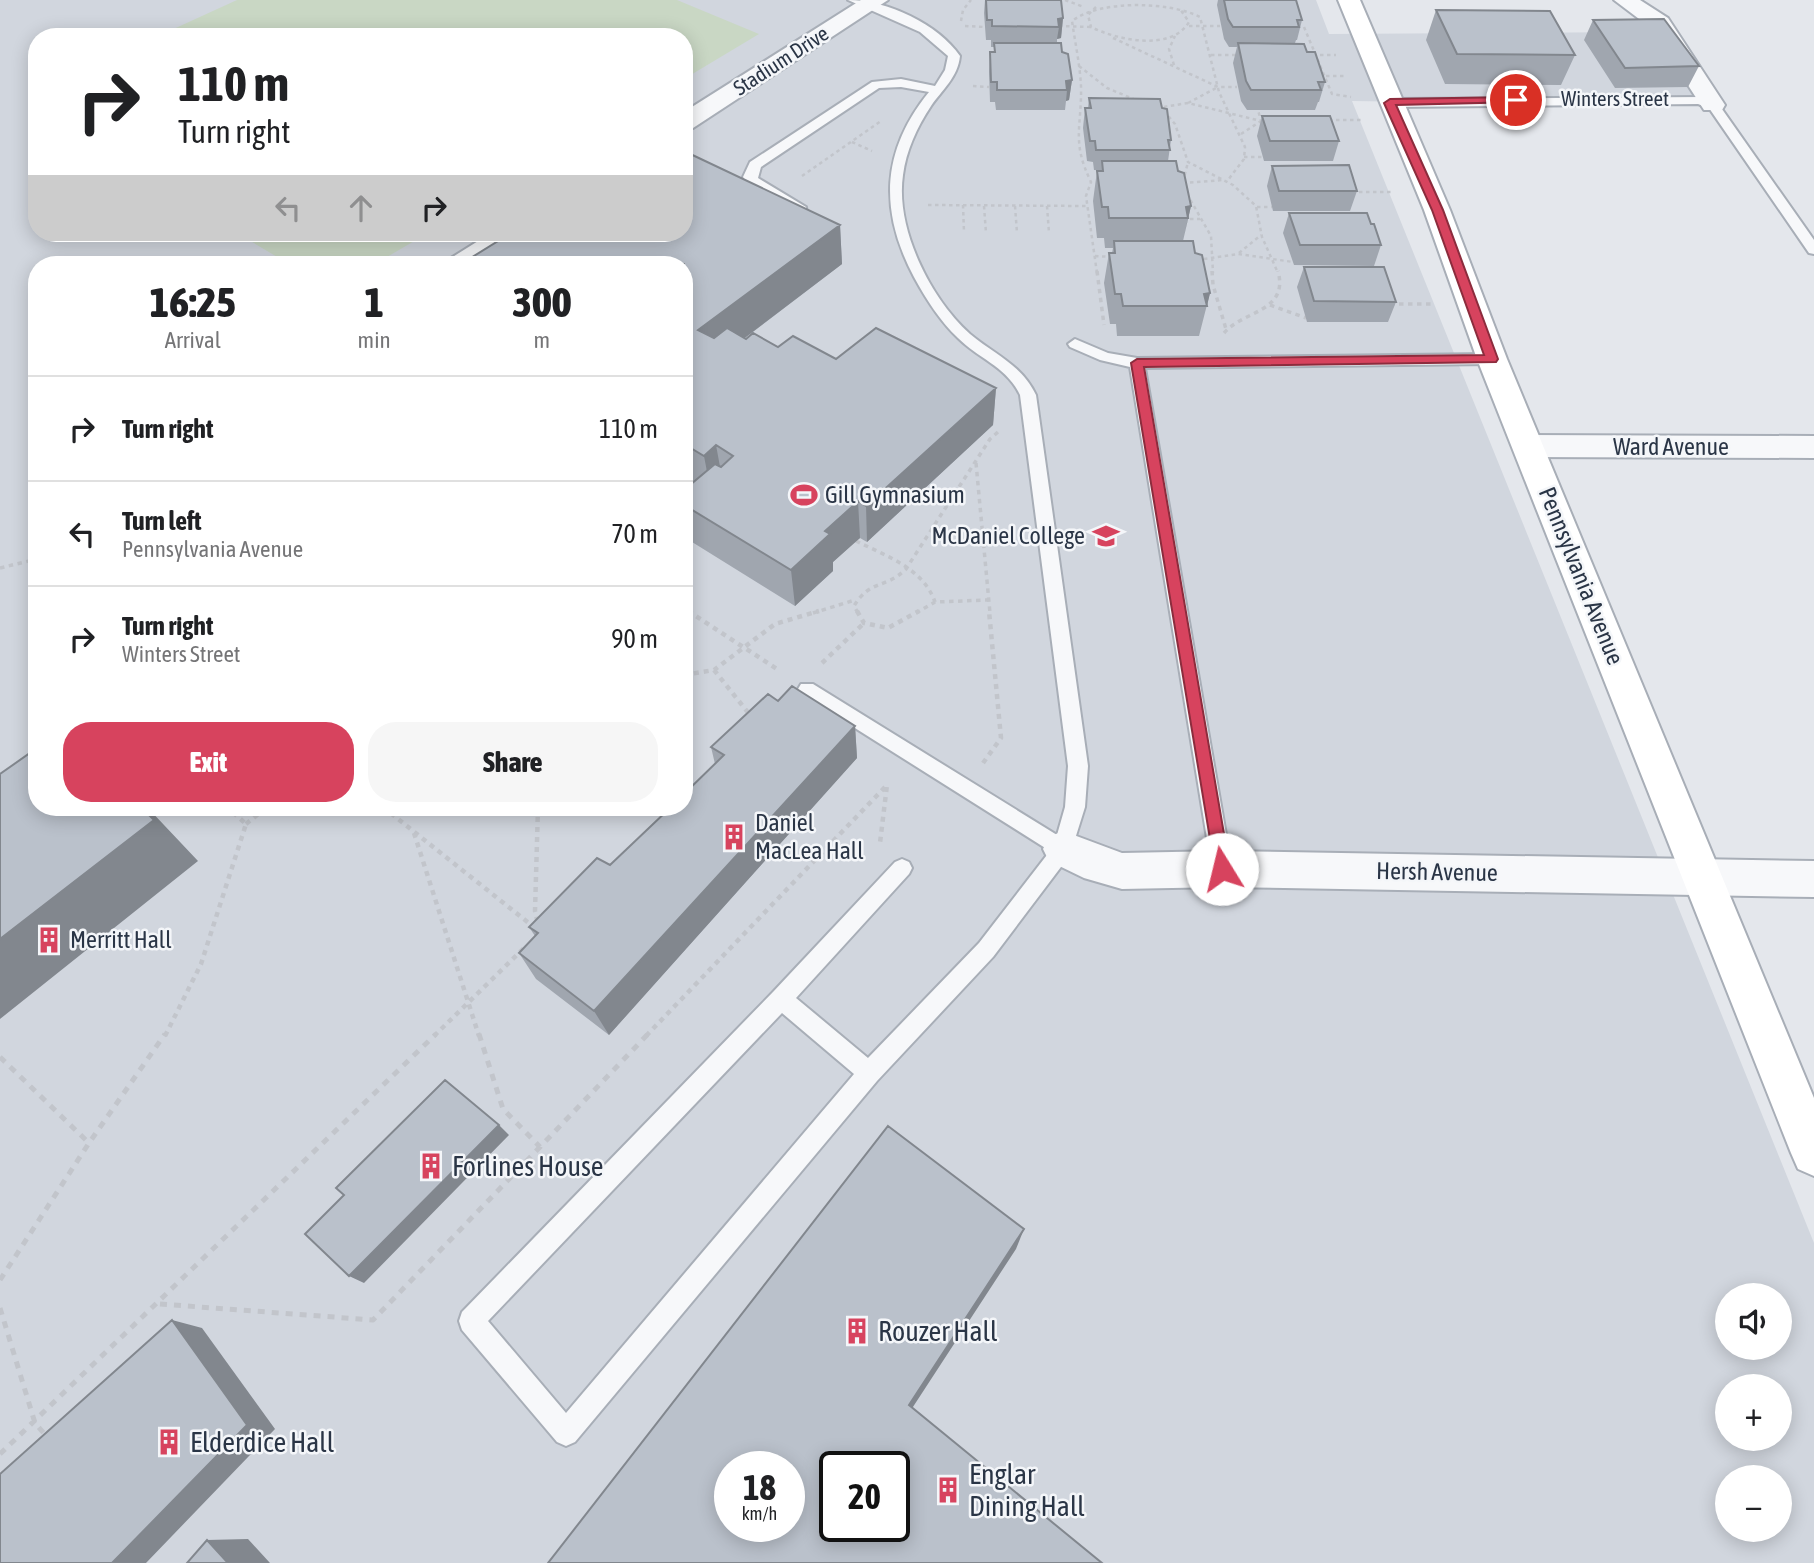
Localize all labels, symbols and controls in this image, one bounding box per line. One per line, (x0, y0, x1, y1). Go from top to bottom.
street label: Stadium Drive (728, 21, 832, 100)
text: 110 m (178, 55, 289, 111)
icon: right (63, 56, 154, 147)
pin (1486, 70, 1546, 130)
icon: arrive (1497, 81, 1535, 119)
street label: Winters Street (1561, 86, 1669, 110)
text: Turn right (178, 113, 291, 150)
icon: left (269, 189, 307, 227)
icon: ahead (342, 189, 380, 227)
icon: right (415, 189, 453, 227)
text: 16:25 (150, 278, 236, 326)
text: 1 (364, 278, 384, 326)
text: 300 (512, 278, 571, 326)
text: Arrival (165, 327, 221, 353)
text: min (358, 327, 391, 353)
text: m (534, 327, 550, 353)
icon: right (63, 410, 101, 448)
text: Turn right (122, 414, 213, 444)
text: 110 m (599, 414, 658, 444)
street label: Ward Avenue (1613, 433, 1729, 460)
sports icon: Gill Gymnasium (789, 480, 819, 510)
place label: Gill Gymnasium (825, 481, 965, 508)
street label: Pennsylvania Avenue (1534, 483, 1629, 669)
text: Turn left (122, 506, 202, 536)
icon: left (63, 515, 101, 553)
text: 70 m (611, 519, 658, 549)
school or university icon: McDaniel College (1091, 521, 1121, 551)
place label: McDaniel College (932, 522, 1085, 549)
text: Pennsylvania Avenue (122, 536, 303, 562)
text: Turn right (122, 611, 213, 641)
icon: right (63, 620, 101, 658)
text: 90 m (611, 624, 658, 654)
text: Winters Street (122, 641, 240, 667)
button: Exit (63, 722, 354, 802)
button: Share (368, 722, 658, 802)
place label: Daniel MacLea Hall (755, 809, 864, 864)
building icon: Daniel MacLea Hall (719, 822, 749, 852)
position arrow (1185, 832, 1259, 906)
street label: Hersh Avenue (1376, 857, 1498, 886)
building icon: Merritt Hall (34, 925, 64, 955)
place label: Merritt Hall (70, 926, 172, 953)
place label: Forlines House (452, 1150, 604, 1182)
building icon: Forlines House (416, 1151, 446, 1181)
map controls (1715, 1283, 1792, 1542)
button: sound (1715, 1283, 1792, 1360)
place label: Rouzer Hall (878, 1315, 998, 1347)
building icon: Rouzer Hall (842, 1316, 872, 1346)
button: + (1715, 1374, 1792, 1451)
place label: Elderdice Hall (190, 1426, 335, 1458)
building icon: Elderdice Hall (154, 1427, 184, 1457)
speed limit sign: 20 (819, 1451, 910, 1542)
place label: Englar Dining Hall (969, 1458, 1085, 1522)
button: − (1715, 1465, 1792, 1542)
text: 18 (743, 1467, 776, 1507)
building icon: Englar Dining Hall (933, 1475, 963, 1505)
text: km/h (742, 1503, 777, 1524)

